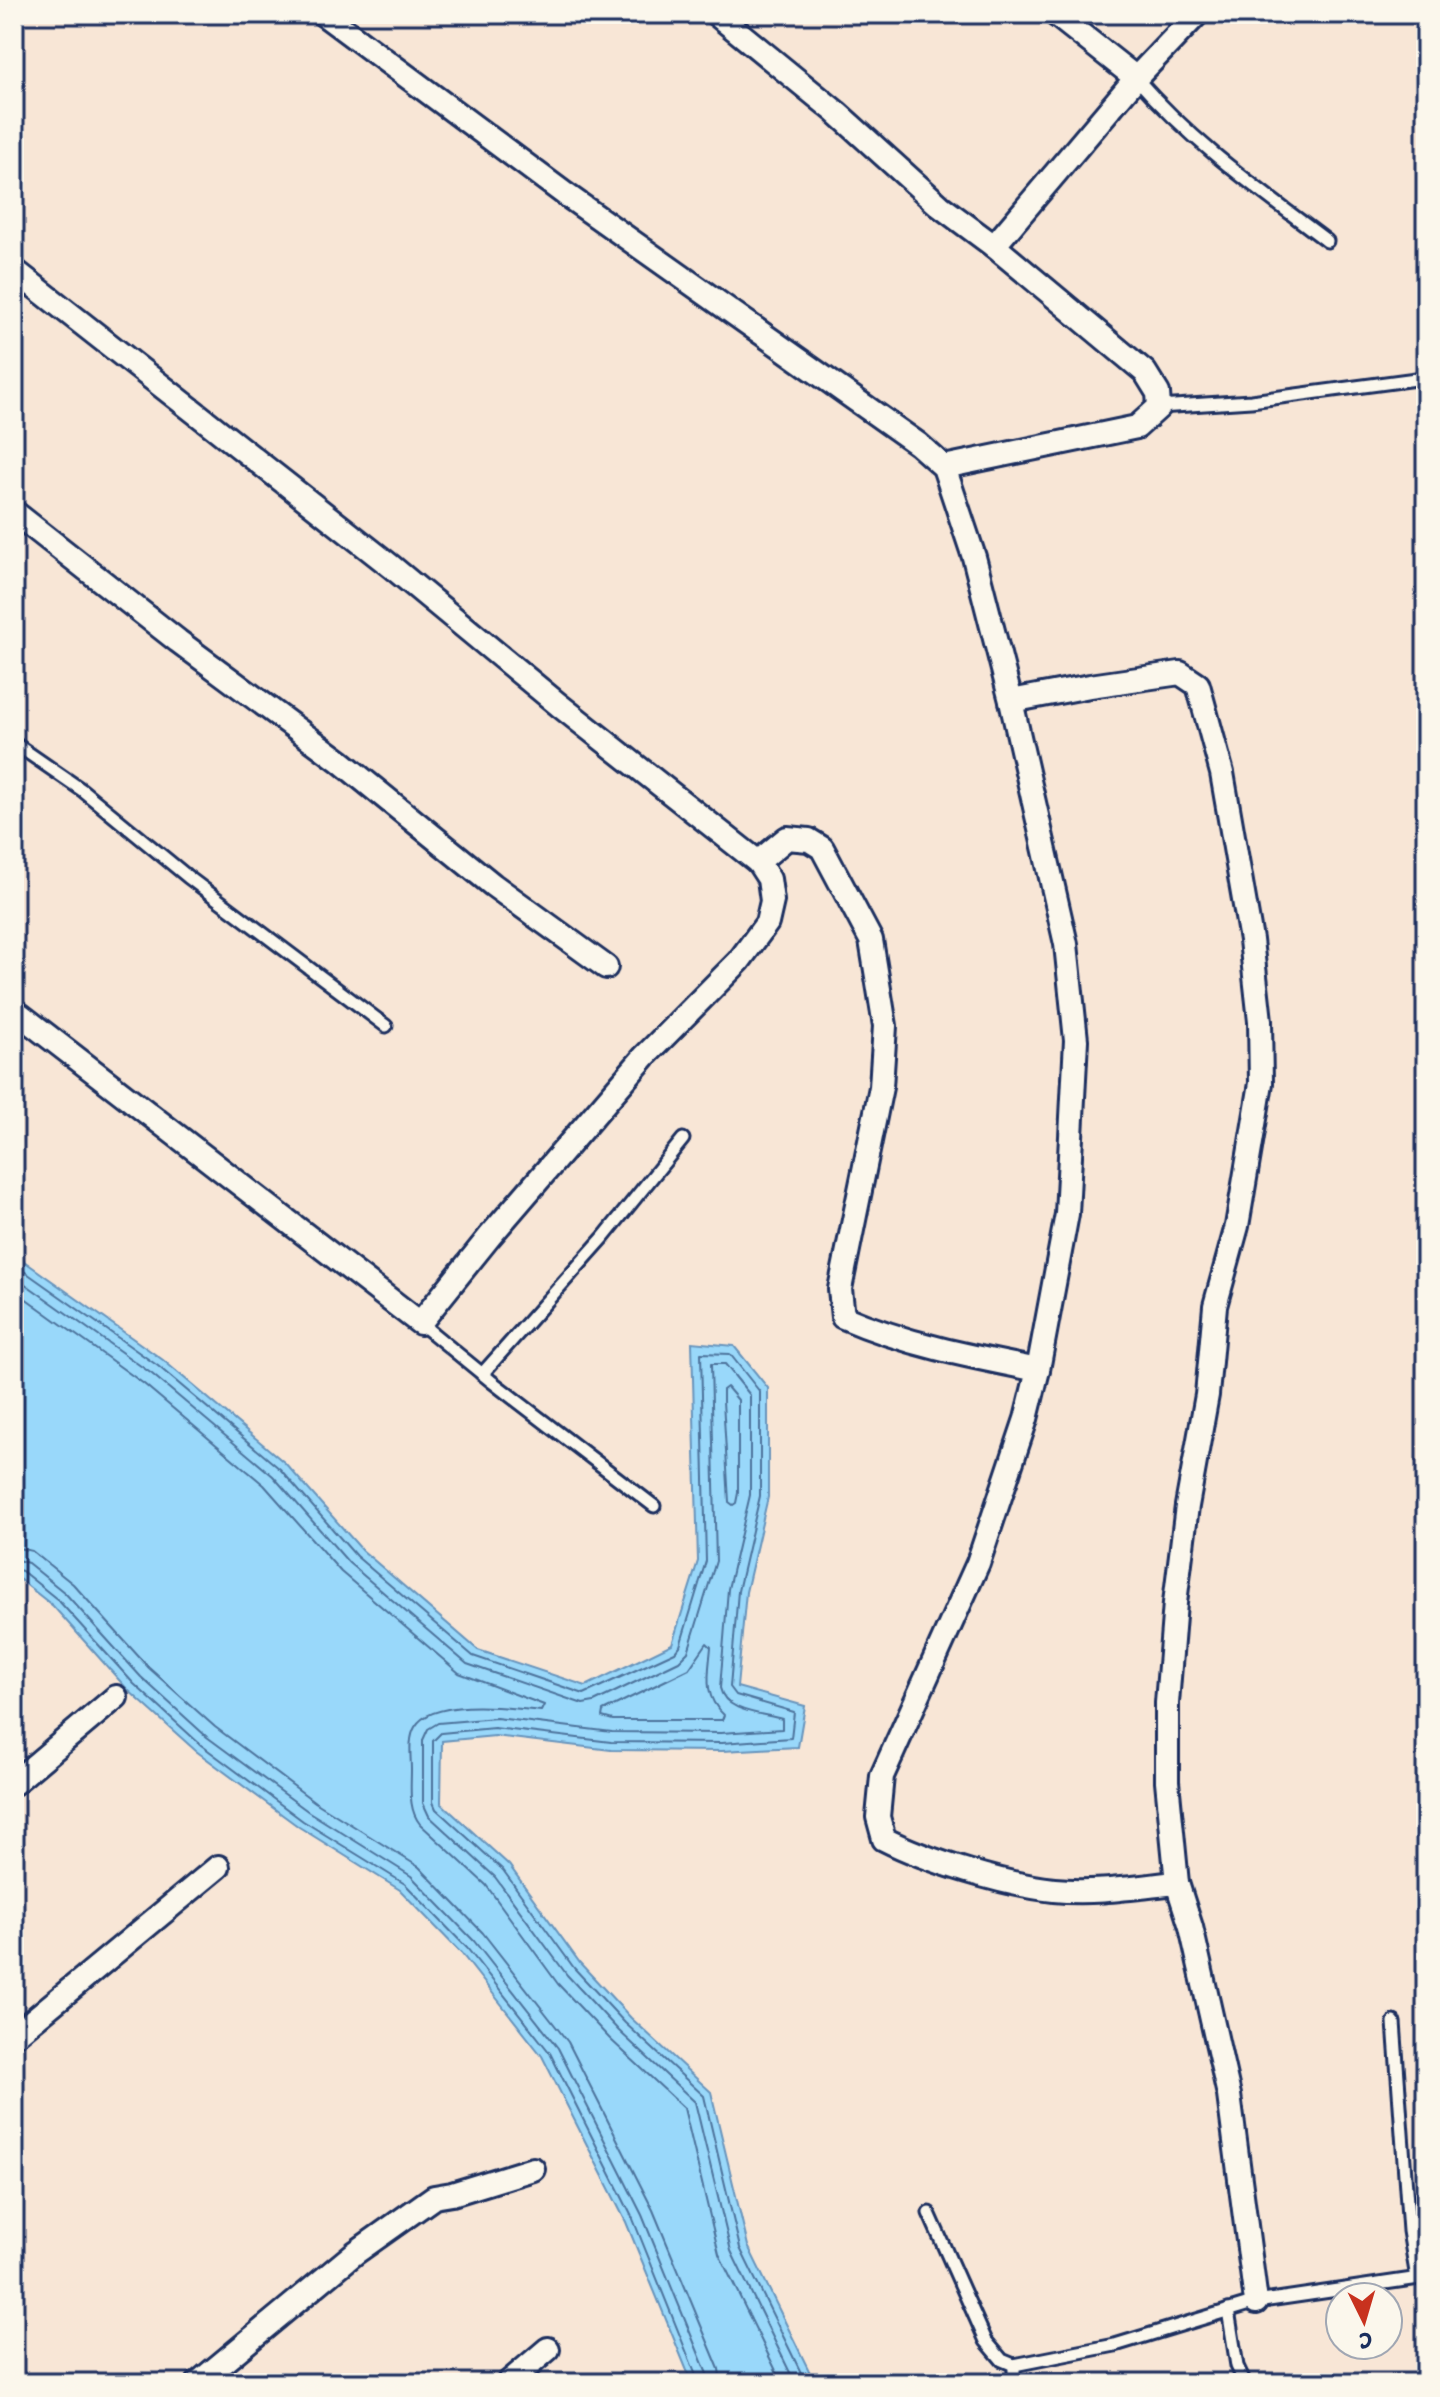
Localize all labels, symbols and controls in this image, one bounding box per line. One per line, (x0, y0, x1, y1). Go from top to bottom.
north arrow (1324, 2281, 1404, 2361)
text: С (1358, 2325, 1374, 2355)

